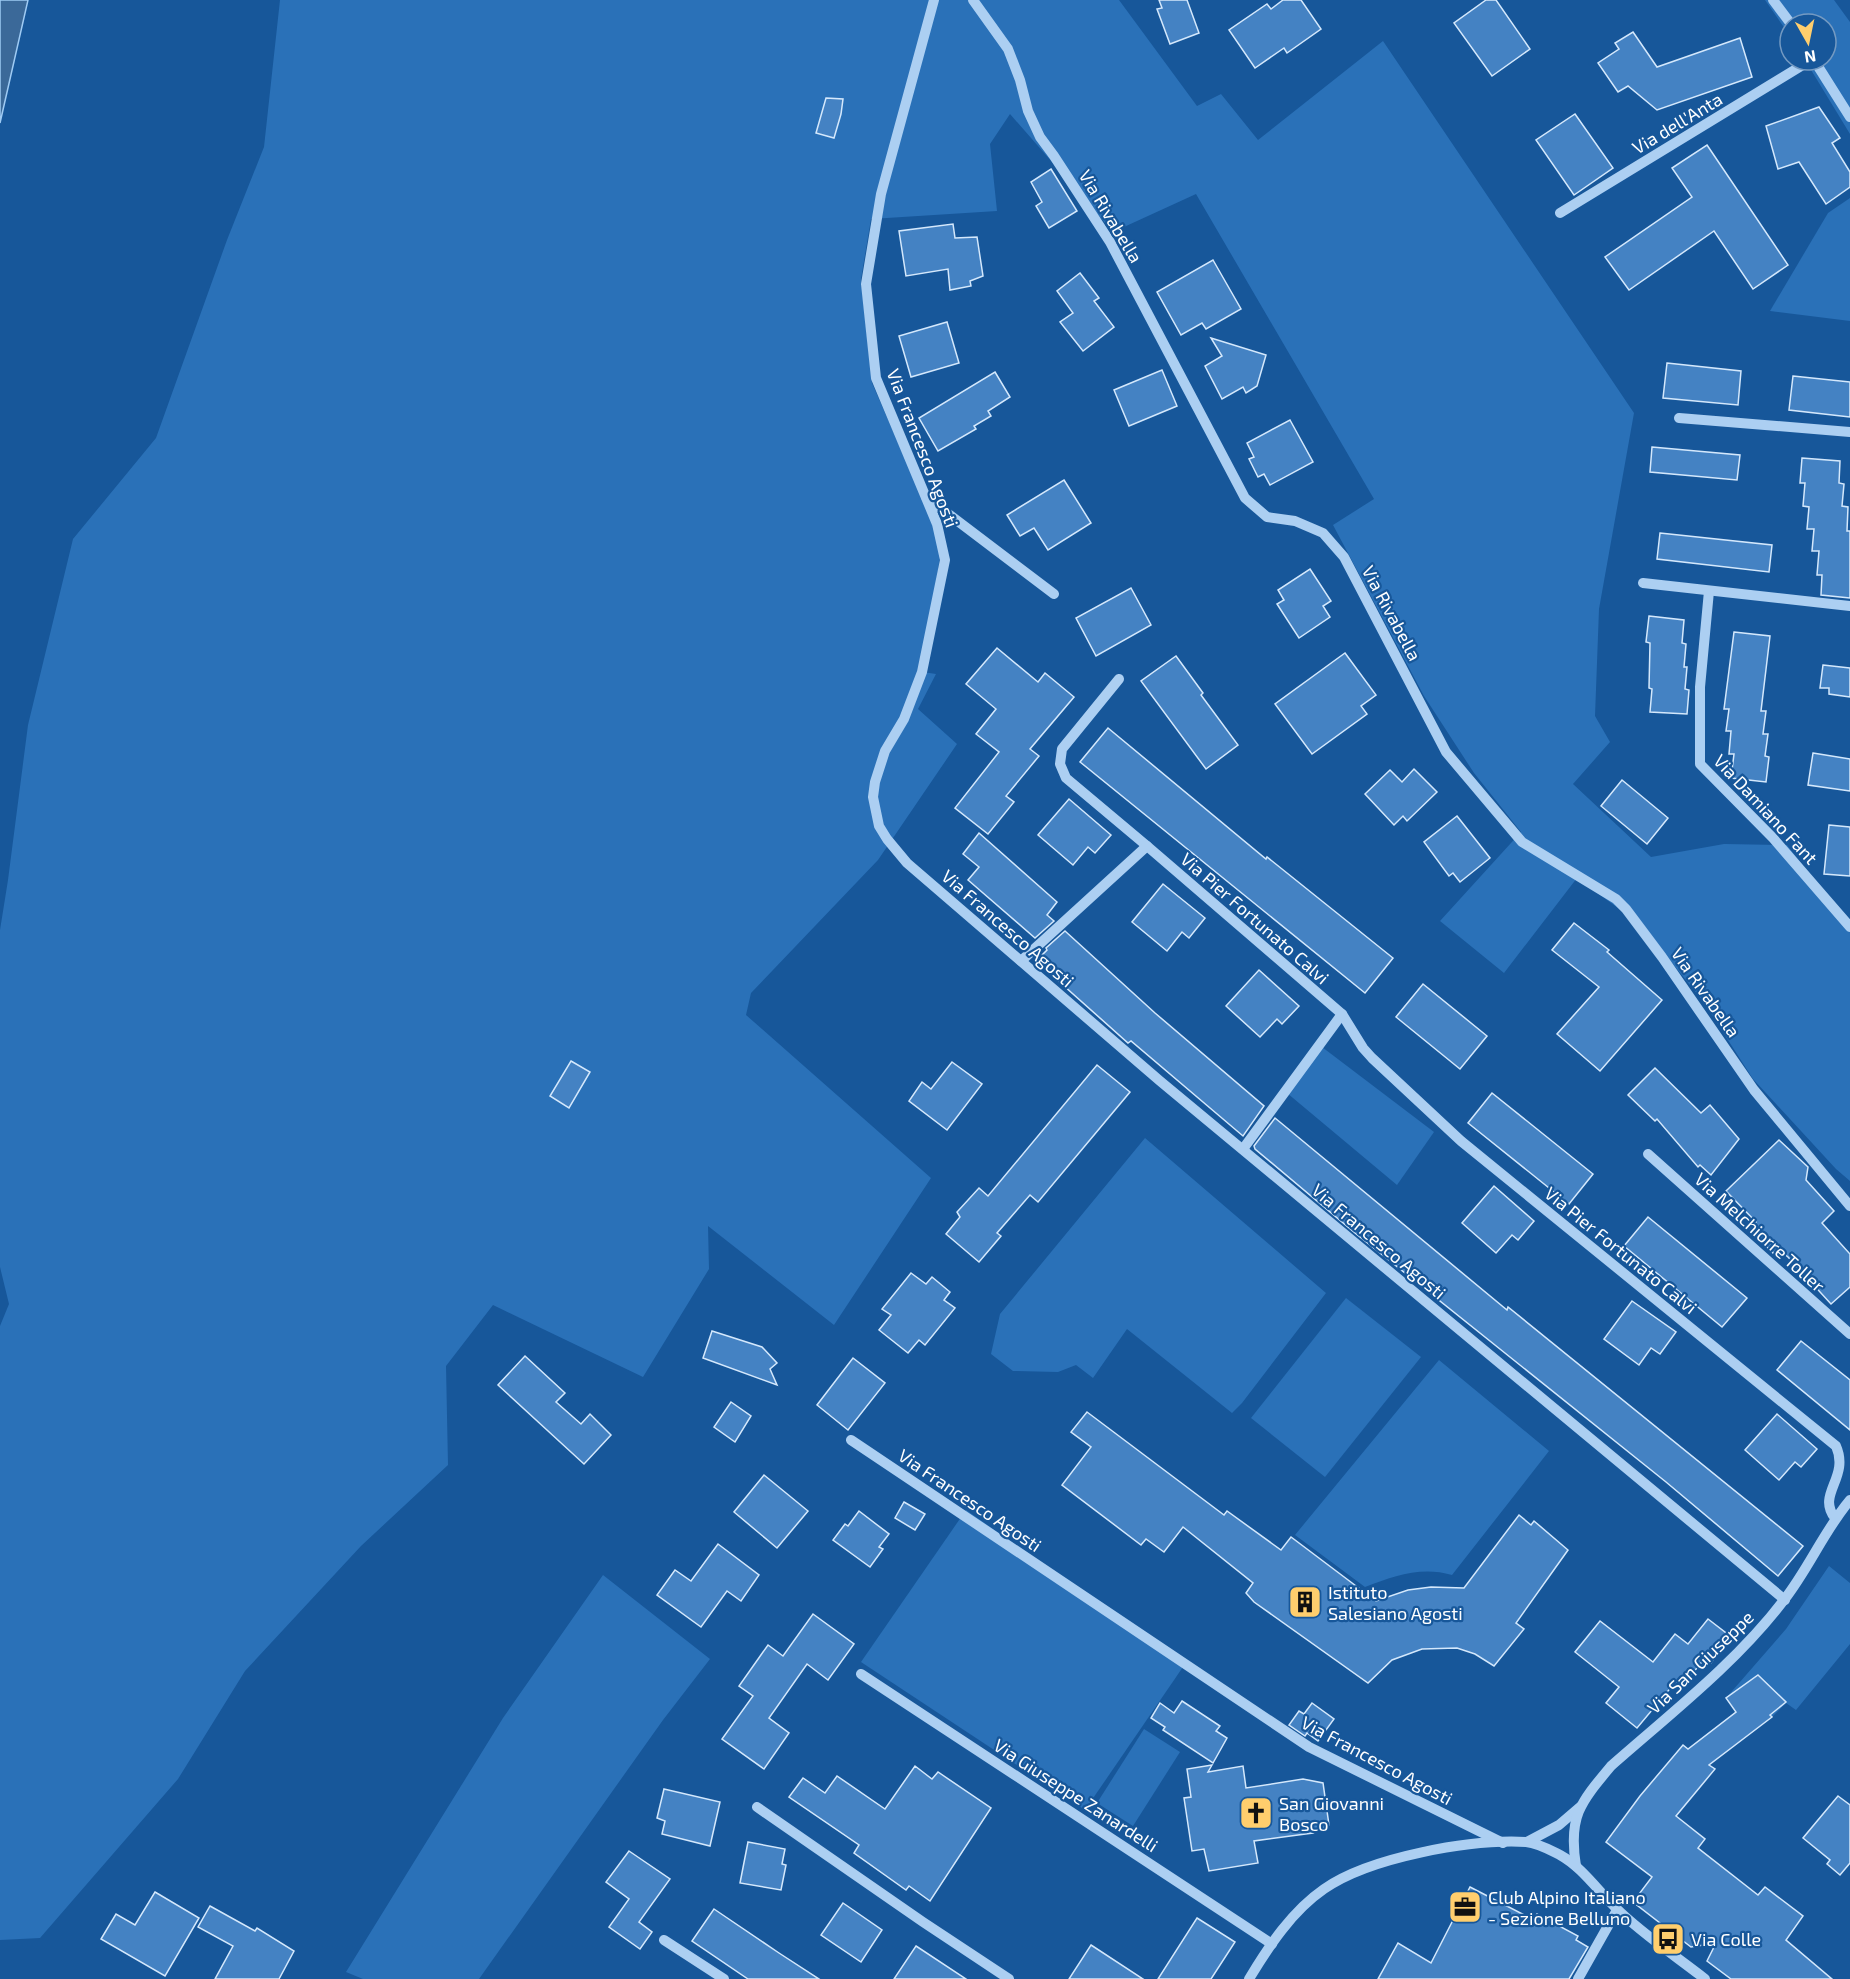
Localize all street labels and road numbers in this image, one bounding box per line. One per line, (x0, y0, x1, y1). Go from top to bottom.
street label: Via dell'Anta (1628, 88, 1726, 158)
street label: Via Rivabella (1075, 165, 1147, 267)
street label: Via Francesco Agosti (883, 366, 963, 530)
street label: Via Rivabella (1358, 562, 1426, 664)
street label: Via Damiano Fant (1709, 749, 1823, 869)
street label: Via Pier Fortunato Calvi (1176, 848, 1334, 988)
street label: Via Francesco Agosti (937, 865, 1079, 991)
street label: Via Rivabella (1667, 943, 1745, 1041)
street label: Via Melchiorre Toller (1690, 1168, 1830, 1296)
street label: Via Francesco Agosti (1308, 1179, 1450, 1303)
street label: Via Pier Fortunato Calvi (1540, 1182, 1702, 1318)
street label: Via Francesco Agosti (894, 1444, 1046, 1556)
street label: Via San Giuseppe (1642, 1606, 1758, 1718)
street label: Via Francesco Agosti (1298, 1711, 1456, 1809)
street label: Via Giuseppe Zanardelli (990, 1734, 1162, 1856)

